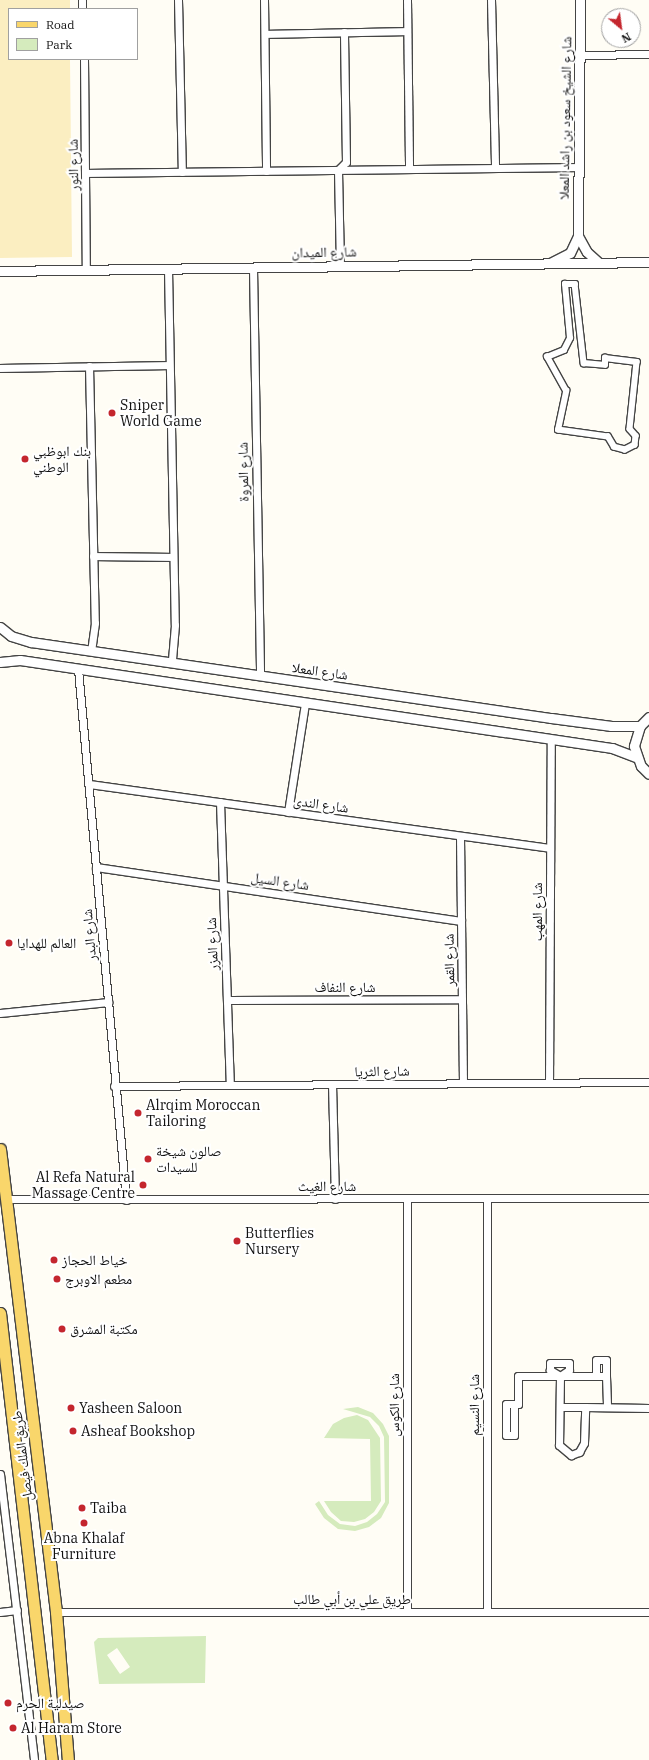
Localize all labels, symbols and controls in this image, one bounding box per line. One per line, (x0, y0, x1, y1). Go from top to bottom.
legend (8, 8, 138, 60)
north arrow (601, 8, 641, 48)
text: Road (46, 17, 75, 32)
text: N (619, 29, 634, 46)
street label: شارع الشيخ سعود بن راشد المعلا (555, 36, 575, 200)
text: Park (46, 37, 72, 52)
street label: شارع النور (64, 139, 82, 191)
street label: شارع الميدان (291, 243, 357, 261)
place label: Sniper World Game (120, 397, 202, 430)
marker: Sniper World Game (107, 408, 117, 418)
street label: شارع المروة (234, 442, 252, 502)
place label: بنك ابوظبي الوطني (33, 443, 91, 476)
marker: بنك ابوظبي الوطني (20, 454, 30, 464)
street label: شارع المعلا (291, 659, 349, 683)
street label: شارع الندى (292, 792, 350, 816)
street label: شارع السيل (250, 869, 310, 893)
street label: شارع المهب (529, 883, 545, 941)
street label: شارع البدر (78, 908, 100, 962)
street label: شارع المزر (203, 917, 221, 971)
street label: شارع القمر (440, 933, 458, 987)
place label: العالم للهدايا (17, 935, 76, 951)
marker: العالم للهدايا (4, 938, 14, 948)
street label: شارع النفاف (314, 979, 376, 995)
street label: شارع الثريا (354, 1062, 410, 1080)
place label: Alrqim Moroccan Tailoring (146, 1097, 260, 1130)
marker: Alrqim Moroccan Tailoring (133, 1108, 143, 1118)
place label: صالون شيخة للسيدات (156, 1143, 221, 1176)
marker: صالون شيخة للسيدات (143, 1154, 153, 1164)
place label: Al Refa Natural Massage Centre (32, 1169, 135, 1202)
street label: شارع الغيث (298, 1178, 356, 1194)
marker: Al Refa Natural Massage Centre (138, 1180, 148, 1190)
place label: Butterflies Nursery (245, 1225, 314, 1258)
marker: Butterflies Nursery (232, 1236, 242, 1246)
place label: خياط الحجاز (62, 1252, 127, 1268)
marker: خياط الحجاز (49, 1255, 59, 1265)
place label: مطعم الاوبرج (65, 1271, 132, 1287)
marker: مطعم الاوبرج (52, 1274, 62, 1284)
place label: مكتبة المشرق (70, 1321, 138, 1337)
marker: مكتبة المشرق (57, 1324, 67, 1334)
street label: شارع الكوس (386, 1373, 402, 1437)
street label: شارع النسيم (466, 1374, 482, 1436)
place label: Yasheen Saloon (79, 1400, 182, 1416)
marker: Yasheen Saloon (66, 1403, 76, 1413)
street label: طريق الملك فيصل (8, 1410, 36, 1502)
place label: Asheaf Bookshop (81, 1423, 195, 1439)
marker: Asheaf Bookshop (68, 1426, 78, 1436)
place label: Taiba (90, 1500, 127, 1516)
marker: Taiba (77, 1503, 87, 1513)
marker: Abna Khalaf Furniture (79, 1518, 89, 1528)
place label: Abna Khalaf Furniture (44, 1530, 124, 1562)
street label: طريق علي بن أبي طالب (293, 1591, 411, 1607)
place label: صيدلية الحرم (16, 1695, 84, 1711)
marker: صيدلية الحرم (3, 1698, 13, 1708)
place label: Al Haram Store (21, 1720, 122, 1736)
marker: Al Haram Store (8, 1723, 18, 1733)

